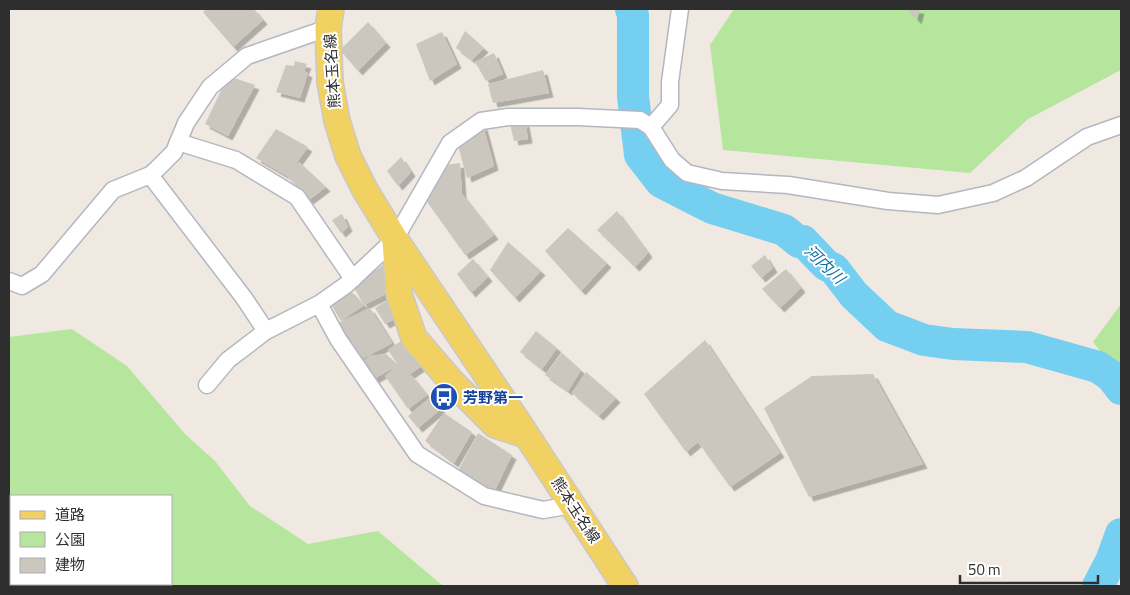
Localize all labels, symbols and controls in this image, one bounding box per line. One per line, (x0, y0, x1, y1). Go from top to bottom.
street label: 熊本玉名線 (318, 33, 346, 109)
water label: 河内川 (799, 239, 852, 291)
bus stop icon: 芳野第一 (429, 382, 459, 412)
place label: 芳野第一 (463, 386, 523, 409)
street label: 熊本玉名線 (546, 472, 606, 548)
legend (10, 495, 172, 585)
text: 道路 (55, 503, 85, 526)
text: 公園 (55, 528, 85, 551)
scale bar (960, 552, 1098, 584)
text: 建物 (55, 553, 85, 576)
text: 50 m (968, 558, 1001, 581)

